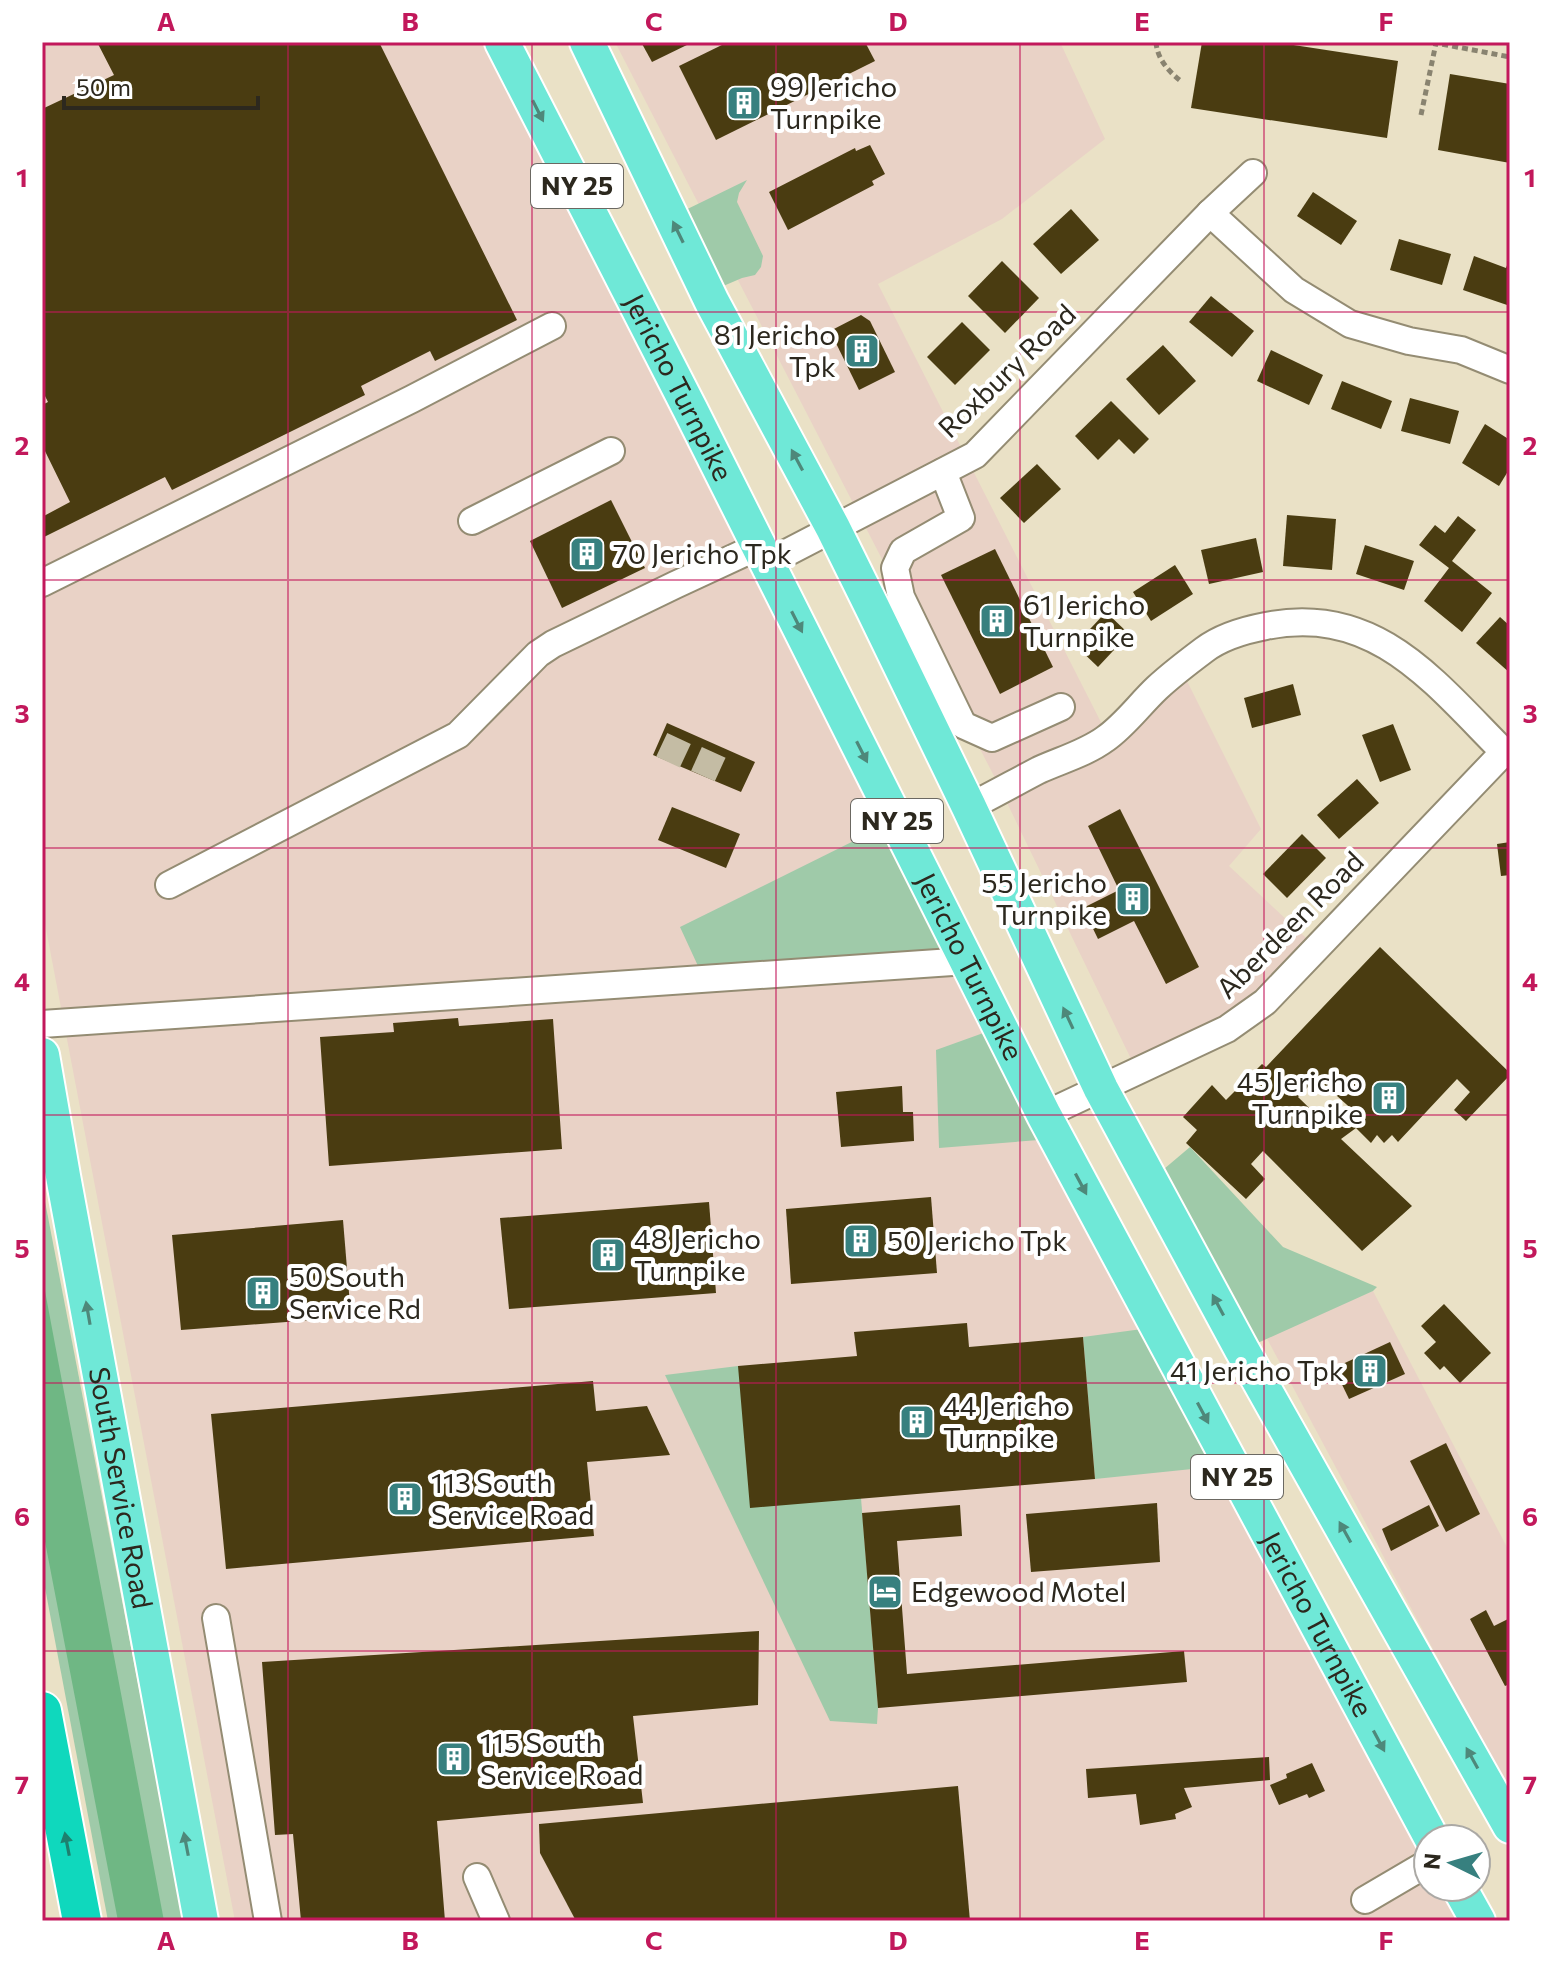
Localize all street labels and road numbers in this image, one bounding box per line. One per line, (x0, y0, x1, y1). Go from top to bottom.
road number: NY 25 (531, 164, 623, 208)
street label: Jericho Turnpike (618, 288, 741, 486)
street label: Roxbury Road (931, 296, 1082, 444)
road number: NY 25 (851, 799, 943, 843)
street label: Aberdeen Road (1209, 844, 1370, 1005)
street label: Jericho Turnpike (909, 867, 1032, 1065)
street label: South Service Road (83, 1364, 161, 1611)
road number: NY 25 (1191, 1455, 1283, 1499)
street label: Jericho Turnpike (1254, 1526, 1381, 1722)

